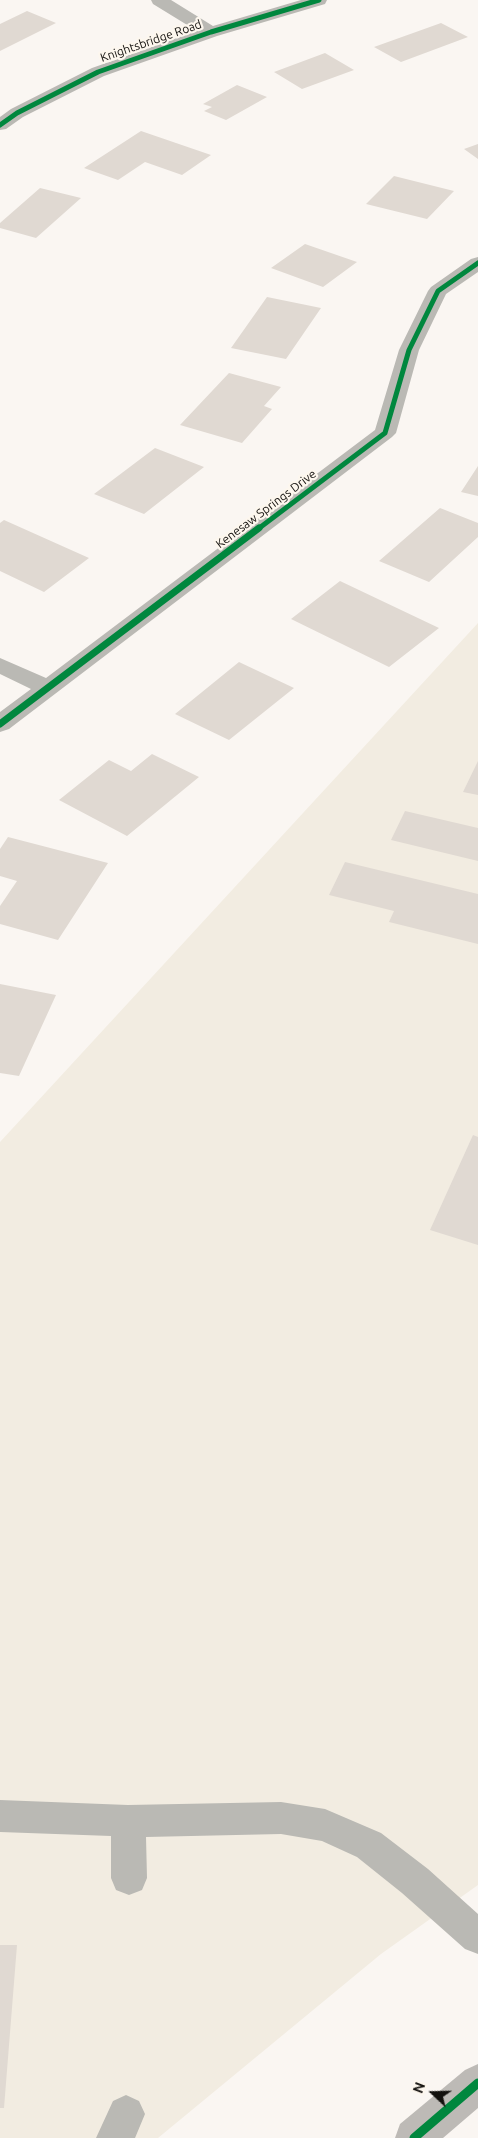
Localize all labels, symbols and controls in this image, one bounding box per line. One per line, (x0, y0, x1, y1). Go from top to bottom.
street label: Knightsbridge Road (98, 17, 204, 65)
street label: Kenesaw Springs Drive (213, 467, 319, 551)
north arrow (408, 2068, 458, 2118)
text: N (410, 2080, 428, 2095)

